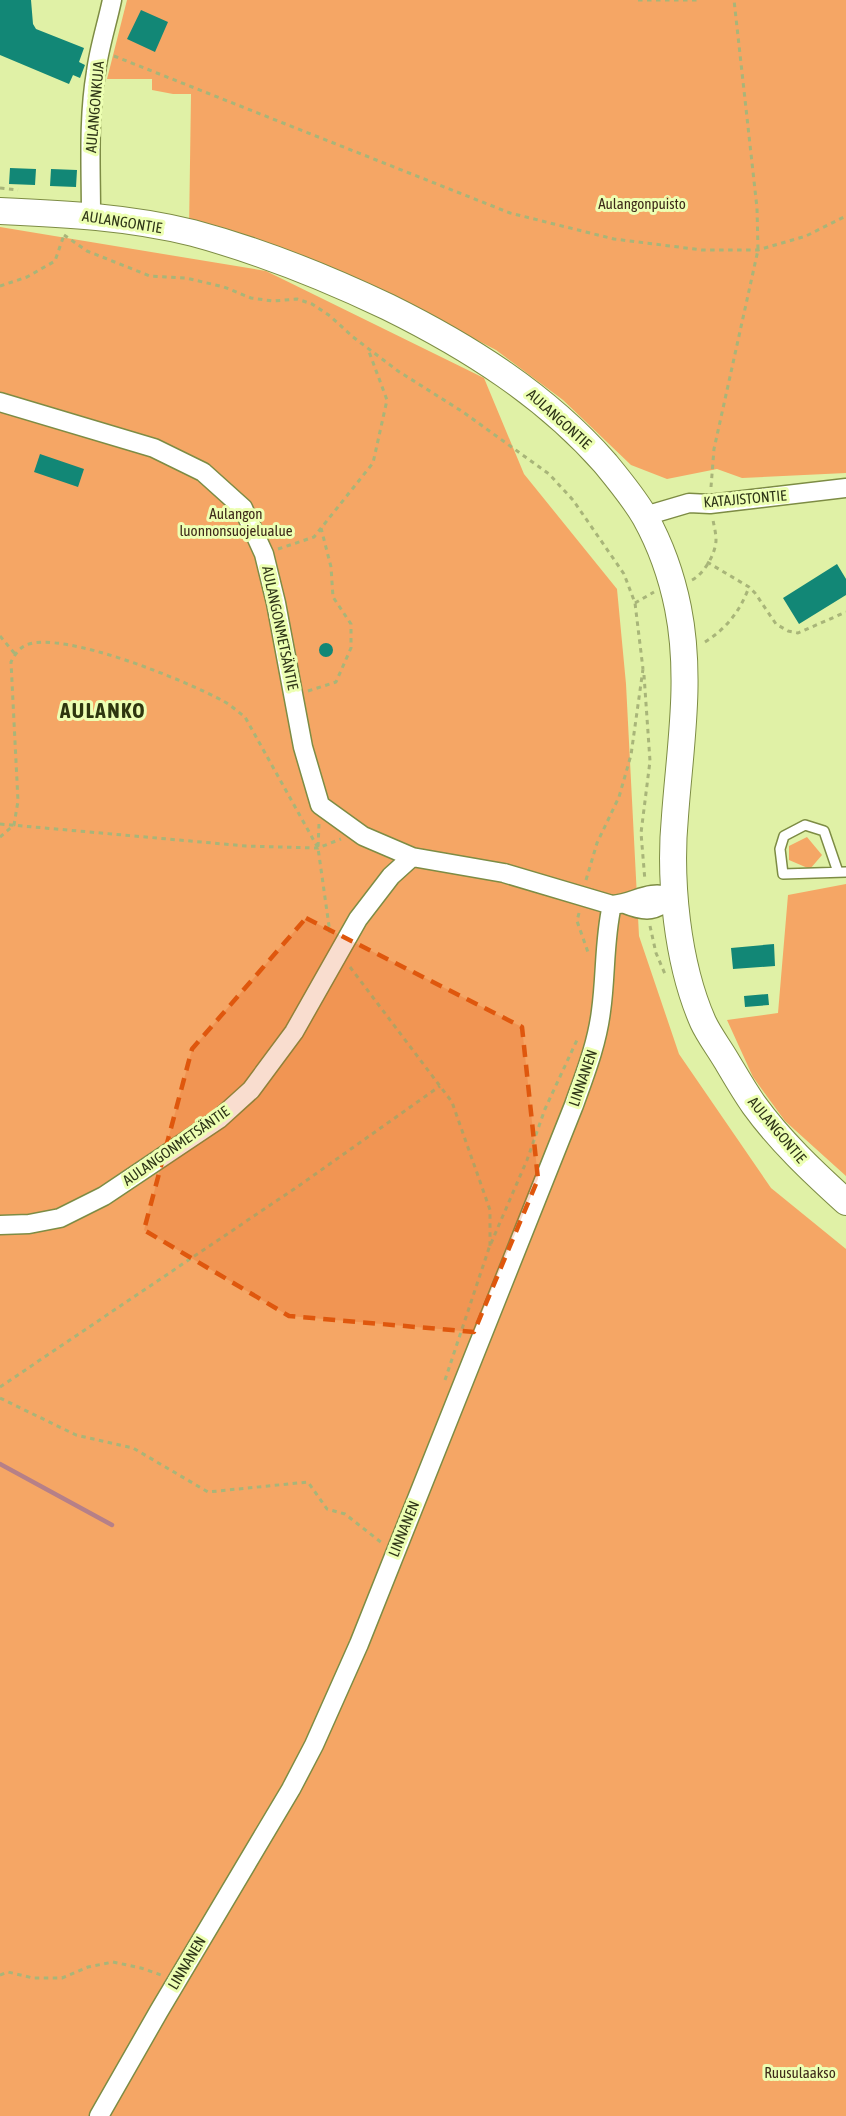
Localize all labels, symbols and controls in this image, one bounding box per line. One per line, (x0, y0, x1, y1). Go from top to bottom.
street label: AULANGONKUJA (82, 60, 107, 154)
park label: Aulangonpuisto (598, 195, 686, 212)
street label: AULANGONTIE (81, 207, 164, 236)
street label: AULANGONTIE (524, 385, 595, 452)
street label: KATAJISTONTIE (703, 486, 788, 511)
park label: Aulangon luonnonsuojelualue (179, 505, 293, 539)
street label: AULANGONMETSÄNTIE (259, 564, 302, 692)
district label: AULANKO (59, 698, 146, 722)
street label: LINNANEN (565, 1047, 600, 1108)
street label: AULANGONTIE (745, 1093, 810, 1166)
street label: AULANGONMETSÄNTIE (119, 1102, 233, 1189)
street label: LINNANEN (385, 1498, 422, 1559)
street label: LINNANEN (164, 1933, 209, 1992)
park label: Ruusulaakso (764, 2064, 836, 2081)

